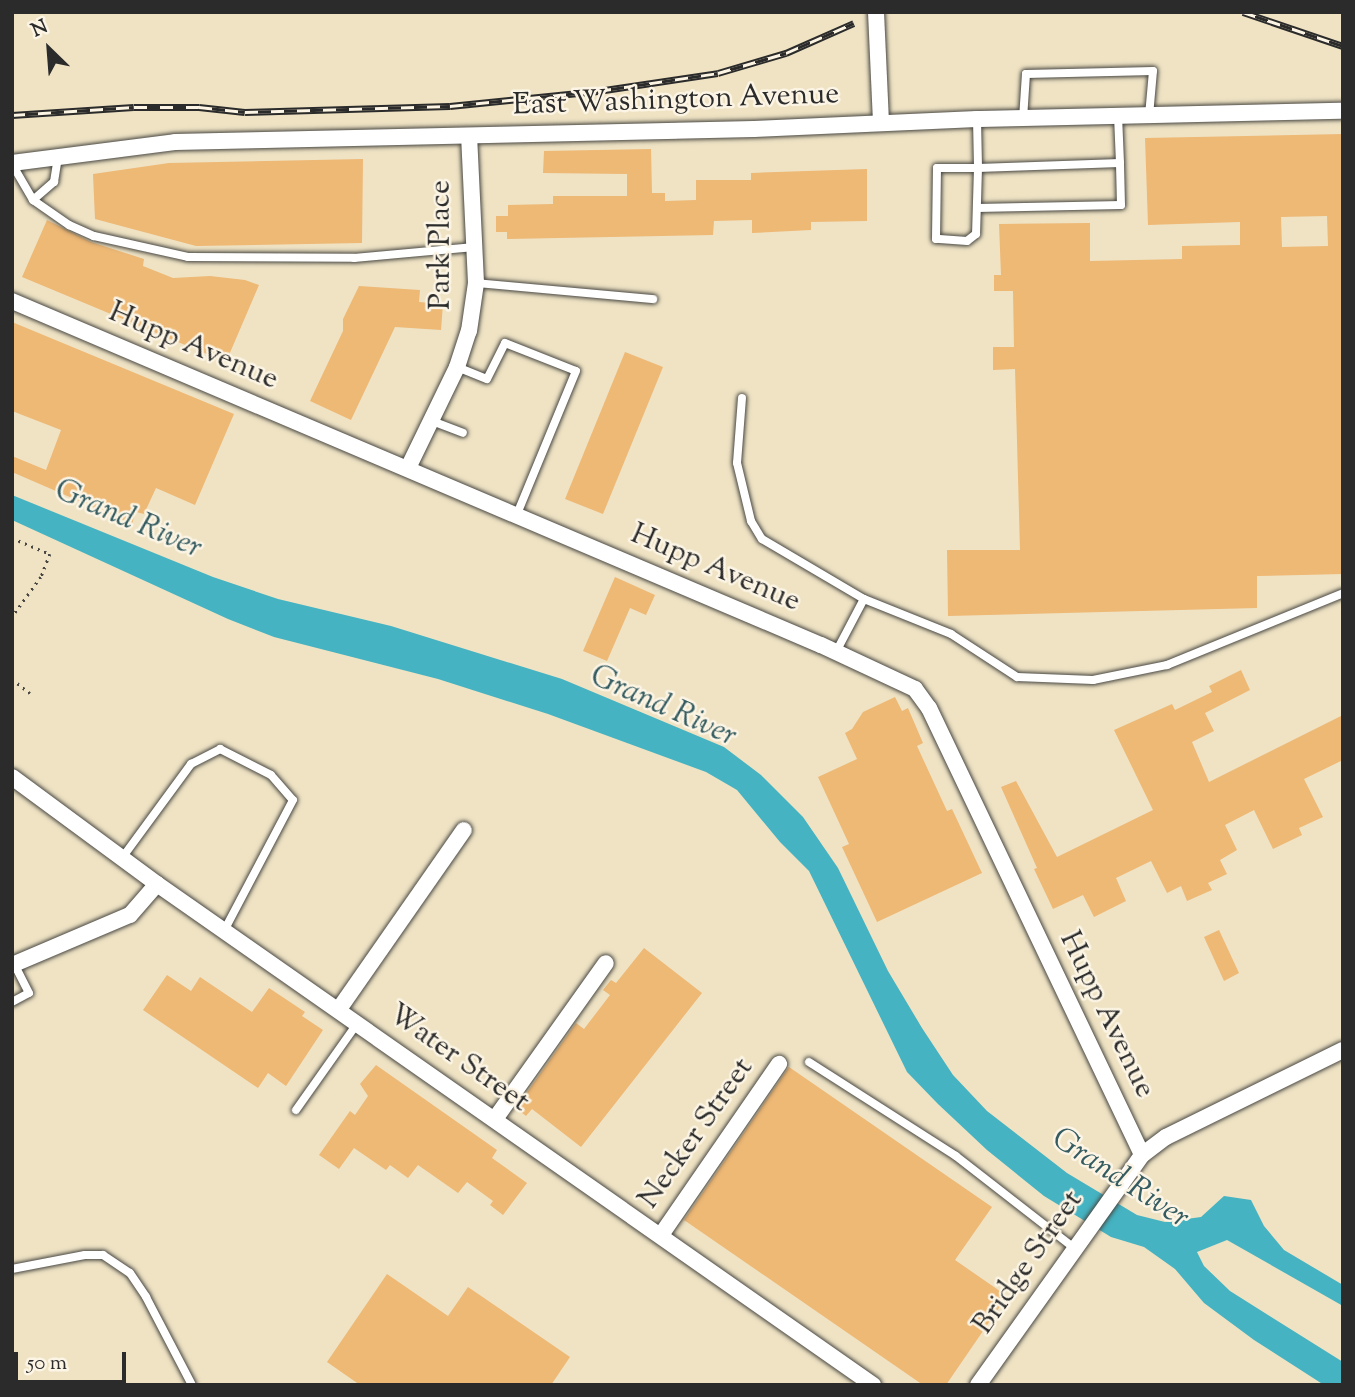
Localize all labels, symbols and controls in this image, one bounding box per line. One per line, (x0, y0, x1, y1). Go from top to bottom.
north arrow (14, 14, 84, 84)
text: N (27, 14, 52, 45)
street label: East Washington Avenue (512, 77, 840, 125)
street label: Park Place (424, 180, 460, 310)
street label: Hupp Avenue (103, 295, 283, 399)
water label: Grand River (49, 472, 207, 568)
street label: Hupp Avenue (625, 517, 805, 621)
water label: Grand River (584, 658, 742, 756)
street label: Hupp Avenue (1050, 926, 1162, 1104)
street label: Water Street (380, 997, 536, 1121)
street label: Necker Street (632, 1052, 762, 1216)
water label: Grand River (1044, 1120, 1196, 1238)
street label: Bridge Street (966, 1184, 1092, 1342)
scale bar (18, 1338, 130, 1382)
text: 50 m (27, 1349, 67, 1379)

